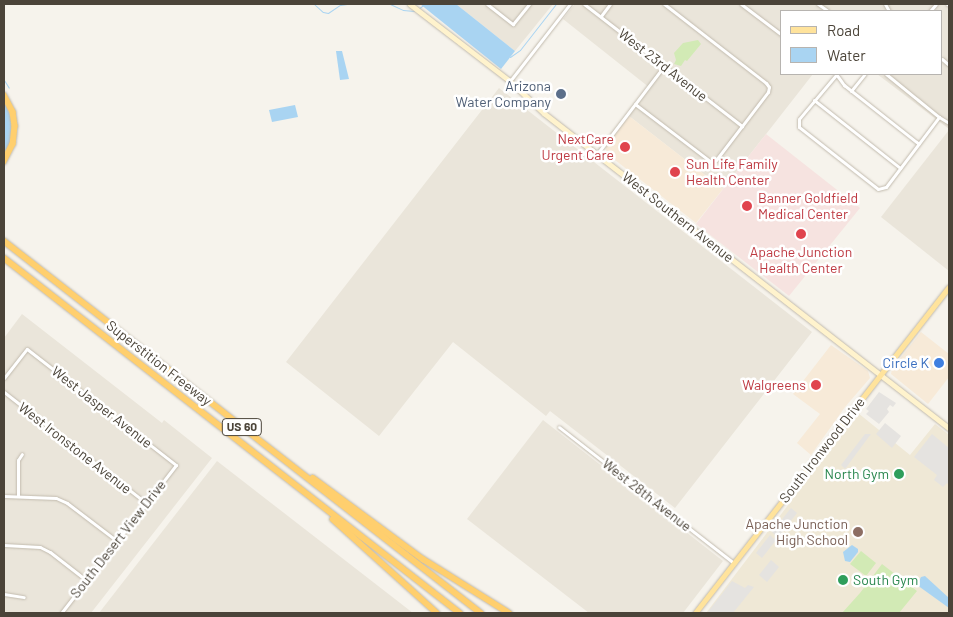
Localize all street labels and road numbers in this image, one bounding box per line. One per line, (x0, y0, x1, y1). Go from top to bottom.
street label: West 23rd Avenue (615, 25, 711, 105)
street label: West Southern Avenue (619, 168, 737, 266)
street label: Superstition Freeway (103, 317, 215, 409)
street label: West Jasper Avenue (48, 363, 156, 451)
street label: South Ironwood Drive (776, 394, 868, 506)
street label: West Ironstone Avenue (15, 399, 135, 497)
road number: US 60 (221, 418, 263, 437)
street label: West 28th Avenue (599, 455, 695, 535)
street label: South Desert View Drive (67, 477, 169, 601)

